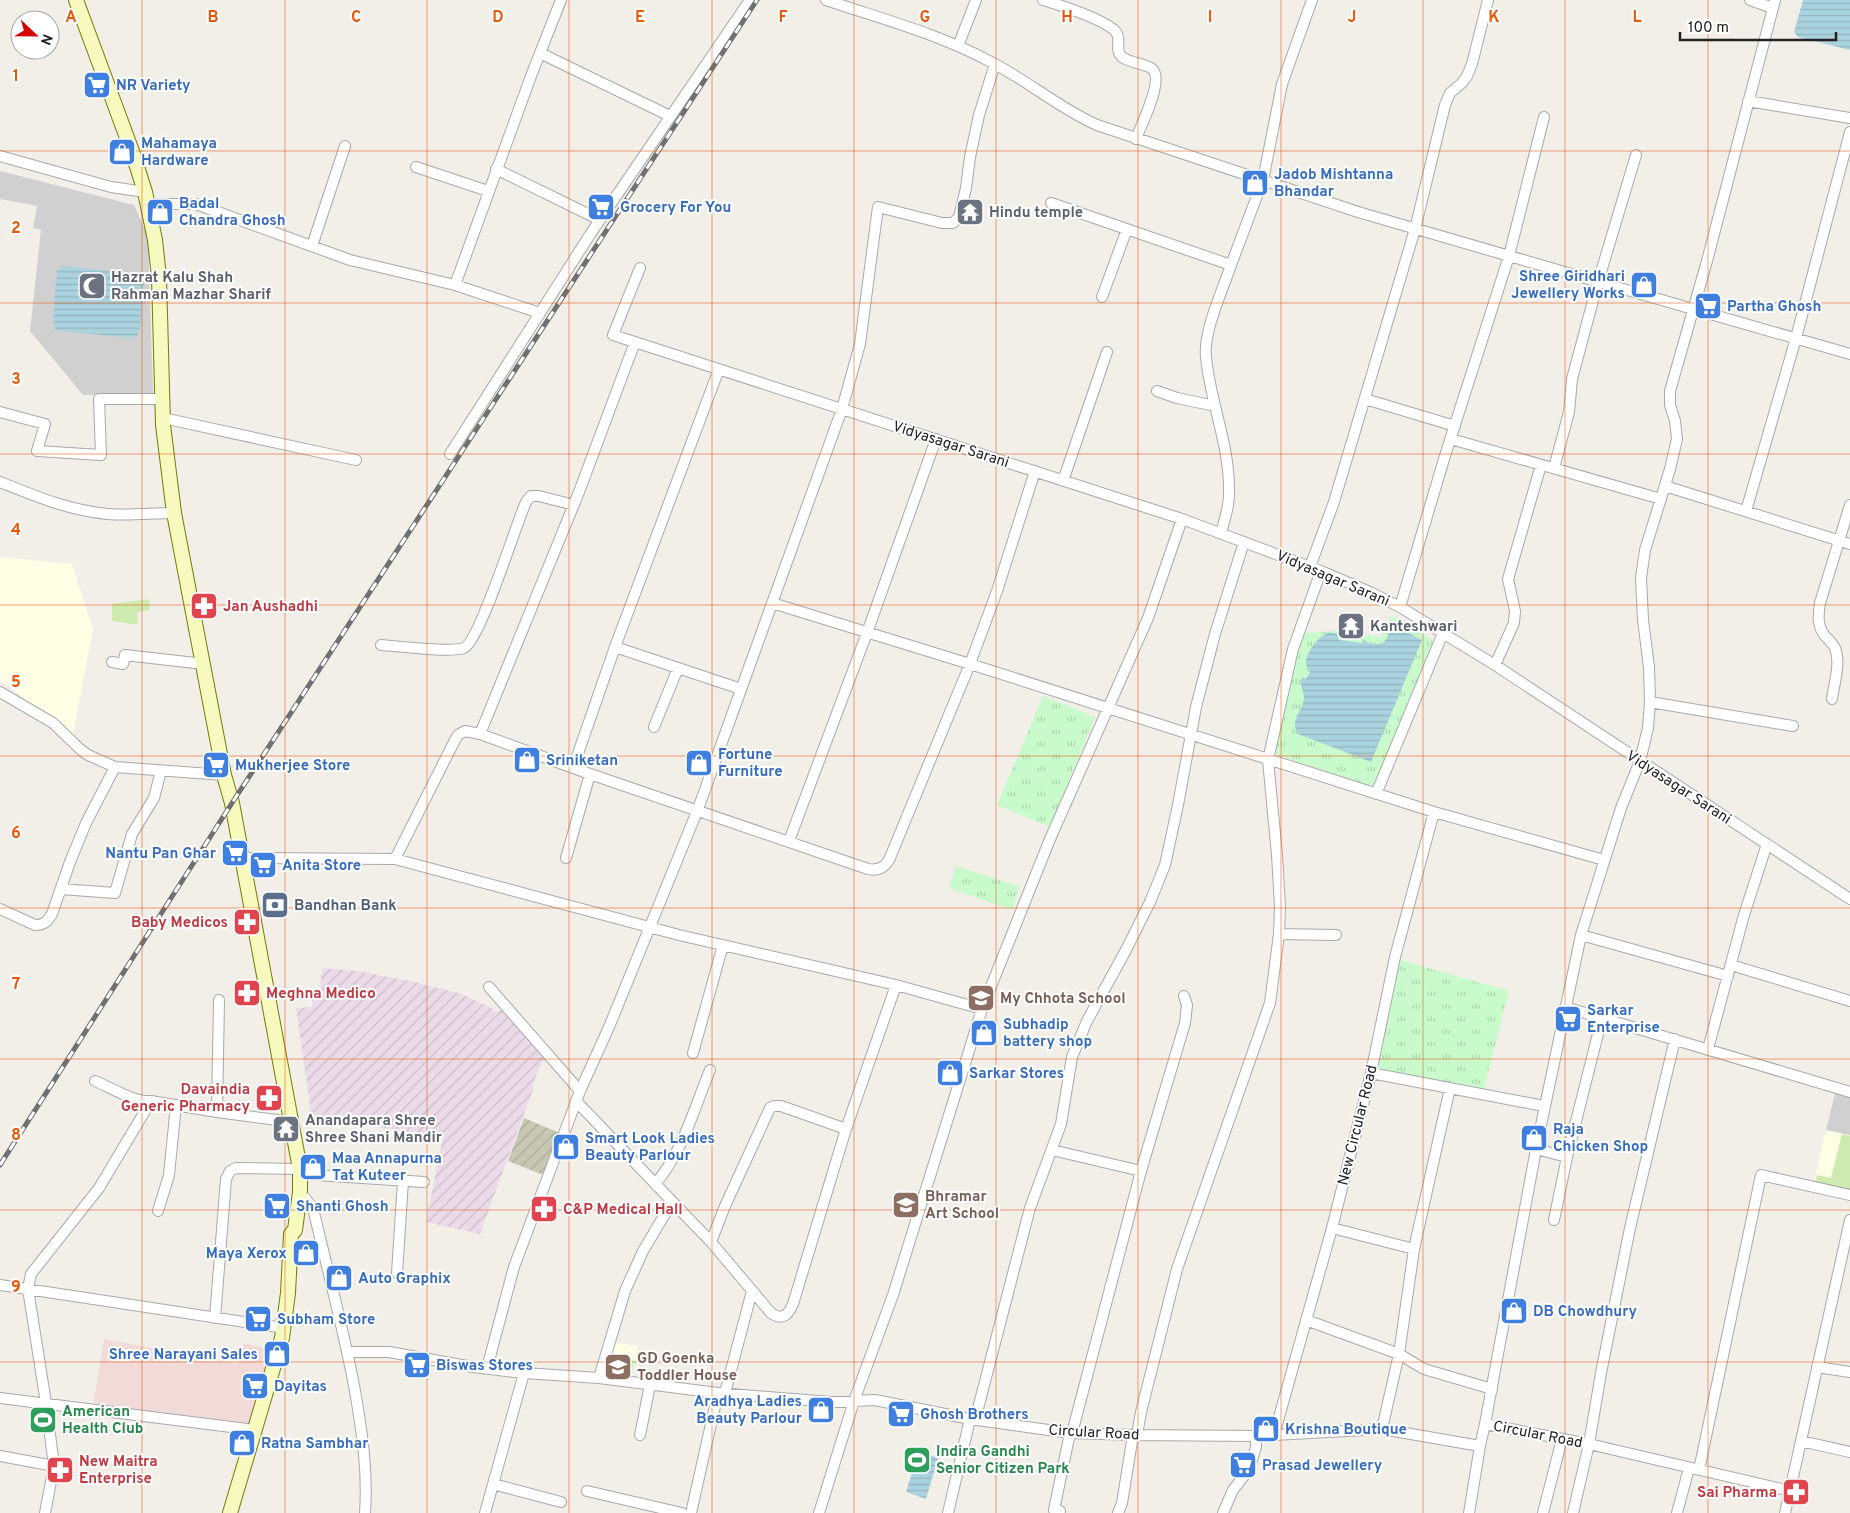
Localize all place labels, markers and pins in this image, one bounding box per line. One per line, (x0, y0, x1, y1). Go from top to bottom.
supermarket icon: NR Variety (82, 70, 112, 100)
place label: NR Variety (116, 77, 191, 96)
place label: Mahamaya Hardware (141, 135, 217, 171)
shop icon: Mahamaya Hardware (107, 137, 137, 167)
place label: Jadob Mishtanna Bhandar (1274, 166, 1393, 202)
shop icon: Jadob Mishtanna Bhandar (1240, 168, 1270, 198)
supermarket icon: Grocery For You (586, 192, 616, 222)
place label: Badal Chandra Ghosh (179, 195, 286, 231)
shop icon: Badal Chandra Ghosh (145, 197, 175, 227)
temple icon: Hindu temple (955, 197, 985, 227)
place label: Grocery For You (620, 199, 731, 218)
place label: Hindu temple (989, 204, 1083, 223)
place label: Shree Giridhari Jewellery Works (1511, 268, 1625, 304)
place label: Hazrat Kalu Shah Rahman Mazhar Sharif (111, 269, 271, 305)
shop icon: Shree Giridhari Jewellery Works (1629, 270, 1659, 300)
mosque icon: Hazrat Kalu Shah Rahman Mazhar Sharif (77, 271, 107, 301)
supermarket icon: Partha Ghosh (1693, 291, 1723, 321)
place label: Partha Ghosh (1727, 298, 1821, 317)
pharmacy icon: Jan Aushadhi (189, 591, 219, 621)
place label: Jan Aushadhi (223, 598, 318, 617)
temple icon: Kanteshwari (1336, 611, 1366, 641)
place label: Kanteshwari (1370, 618, 1457, 637)
shop icon: Sriniketan (512, 745, 542, 775)
place label: Fortune Furniture (718, 746, 783, 782)
shop icon: Fortune Furniture (684, 748, 714, 778)
supermarket icon: Mukherjee Store (201, 750, 231, 780)
place label: Sriniketan (546, 752, 618, 771)
place label: Mukherjee Store (235, 757, 350, 776)
supermarket icon: Nantu Pan Ghar (220, 838, 250, 868)
place label: Nantu Pan Ghar (105, 845, 217, 864)
supermarket icon: Anita Store (248, 850, 278, 880)
place label: Anita Store (282, 857, 361, 876)
bank icon: Bandhan Bank (260, 890, 290, 920)
place label: Bandhan Bank (294, 897, 397, 916)
pharmacy icon: Baby Medicos (232, 907, 262, 937)
place label: Baby Medicos (131, 914, 228, 933)
pharmacy icon: Meghna Medico (232, 978, 262, 1008)
school or university icon: My Chhota School (966, 983, 996, 1013)
place label: Meghna Medico (266, 985, 376, 1004)
place label: My Chhota School (1000, 990, 1126, 1009)
place label: Sarkar Enterprise (1587, 1002, 1660, 1038)
supermarket icon: Sarkar Enterprise (1553, 1004, 1583, 1034)
place label: Subhadip battery shop (1003, 1016, 1092, 1052)
shop icon: Subhadip battery shop (969, 1018, 999, 1048)
shop icon: Sarkar Stores (935, 1058, 965, 1088)
place label: Sarkar Stores (969, 1065, 1064, 1084)
place label: Davaindia Generic Pharmacy (121, 1081, 250, 1117)
pharmacy icon: Davaindia Generic Pharmacy (254, 1083, 284, 1113)
place label: Anandapara Shree Shree Shani Mandir (305, 1112, 443, 1148)
temple icon: Anandapara Shree Shree Shani Mandir (271, 1114, 301, 1144)
place label: Raja Chicken Shop (1553, 1121, 1648, 1157)
shop icon: Raja Chicken Shop (1519, 1123, 1549, 1153)
place label: Smart Look Ladies Beauty Parlour (585, 1130, 715, 1166)
shop icon: Smart Look Ladies Beauty Parlour (551, 1132, 581, 1162)
place label: Maa Annapurna Tat Kuteer (332, 1150, 442, 1186)
shop icon: Maa Annapurna Tat Kuteer (298, 1152, 328, 1182)
place label: Bhramar Art School (925, 1188, 999, 1224)
school or university icon: Bhramar Art School (891, 1190, 921, 1220)
supermarket icon: Shanti Ghosh (262, 1191, 292, 1221)
pharmacy icon: C&P Medical Hall (529, 1194, 559, 1224)
place label: Shanti Ghosh (296, 1198, 389, 1217)
place label: C&P Medical Hall (563, 1201, 683, 1220)
shop icon: Maya Xerox (291, 1238, 321, 1268)
place label: Maya Xerox (206, 1245, 287, 1264)
shop icon: Auto Graphix (324, 1263, 354, 1293)
place label: Auto Graphix (358, 1270, 451, 1289)
shop icon: DB Chowdhury (1499, 1296, 1529, 1326)
place label: DB Chowdhury (1533, 1303, 1638, 1322)
supermarket icon: Subham Store (243, 1304, 273, 1334)
place label: Subham Store (277, 1311, 375, 1330)
shop icon: Shree Narayani Sales (262, 1339, 292, 1369)
place label: Shree Narayani Sales (109, 1346, 258, 1365)
supermarket icon: Biswas Stores (402, 1350, 432, 1380)
place label: GD Goenka Toddler House (637, 1350, 737, 1386)
school or university icon: GD Goenka Toddler House (603, 1352, 633, 1382)
place label: Biswas Stores (436, 1357, 533, 1376)
supermarket icon: Dayitas (240, 1371, 270, 1401)
place label: Dayitas (274, 1378, 327, 1397)
place label: Aradhya Ladies Beauty Parlour (694, 1393, 803, 1429)
shop icon: Aradhya Ladies Beauty Parlour (806, 1395, 836, 1425)
supermarket icon: Ghosh Brothers (886, 1399, 916, 1429)
place label: American Health Club (62, 1403, 144, 1439)
sports icon: American Health Club (28, 1405, 58, 1435)
place label: Ghosh Brothers (920, 1406, 1029, 1425)
shop icon: Krishna Boutique (1251, 1414, 1281, 1444)
place label: Krishna Boutique (1285, 1421, 1407, 1440)
shop icon: Ratna Sambhar (227, 1428, 257, 1458)
place label: Ratna Sambhar (261, 1435, 369, 1454)
place label: Indira Gandhi Senior Citizen Park (936, 1443, 1070, 1479)
sports icon: Indira Gandhi Senior Citizen Park (902, 1445, 932, 1475)
supermarket icon: Prasad Jewellery (1228, 1450, 1258, 1480)
place label: New Maitra Enterprise (79, 1453, 158, 1489)
pharmacy icon: New Maitra Enterprise (45, 1455, 75, 1485)
place label: Prasad Jewellery (1262, 1457, 1383, 1476)
pharmacy icon: Sai Pharma (1781, 1477, 1811, 1507)
place label: Sai Pharma (1697, 1484, 1777, 1503)

